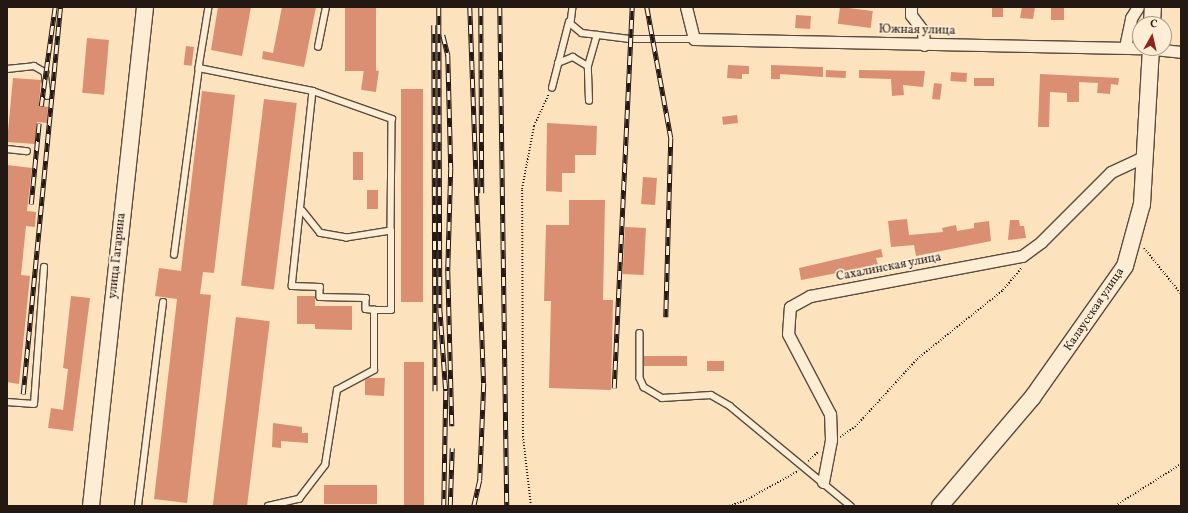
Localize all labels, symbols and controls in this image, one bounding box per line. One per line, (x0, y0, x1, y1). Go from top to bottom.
north arrow (1132, 16, 1172, 56)
text: С (1149, 17, 1158, 33)
street label: Южная улица (878, 23, 956, 39)
street label: улица Гагарина (106, 212, 130, 300)
street label: Сахалинская улица (835, 251, 943, 285)
street label: Калаусская улица (1062, 266, 1128, 354)

